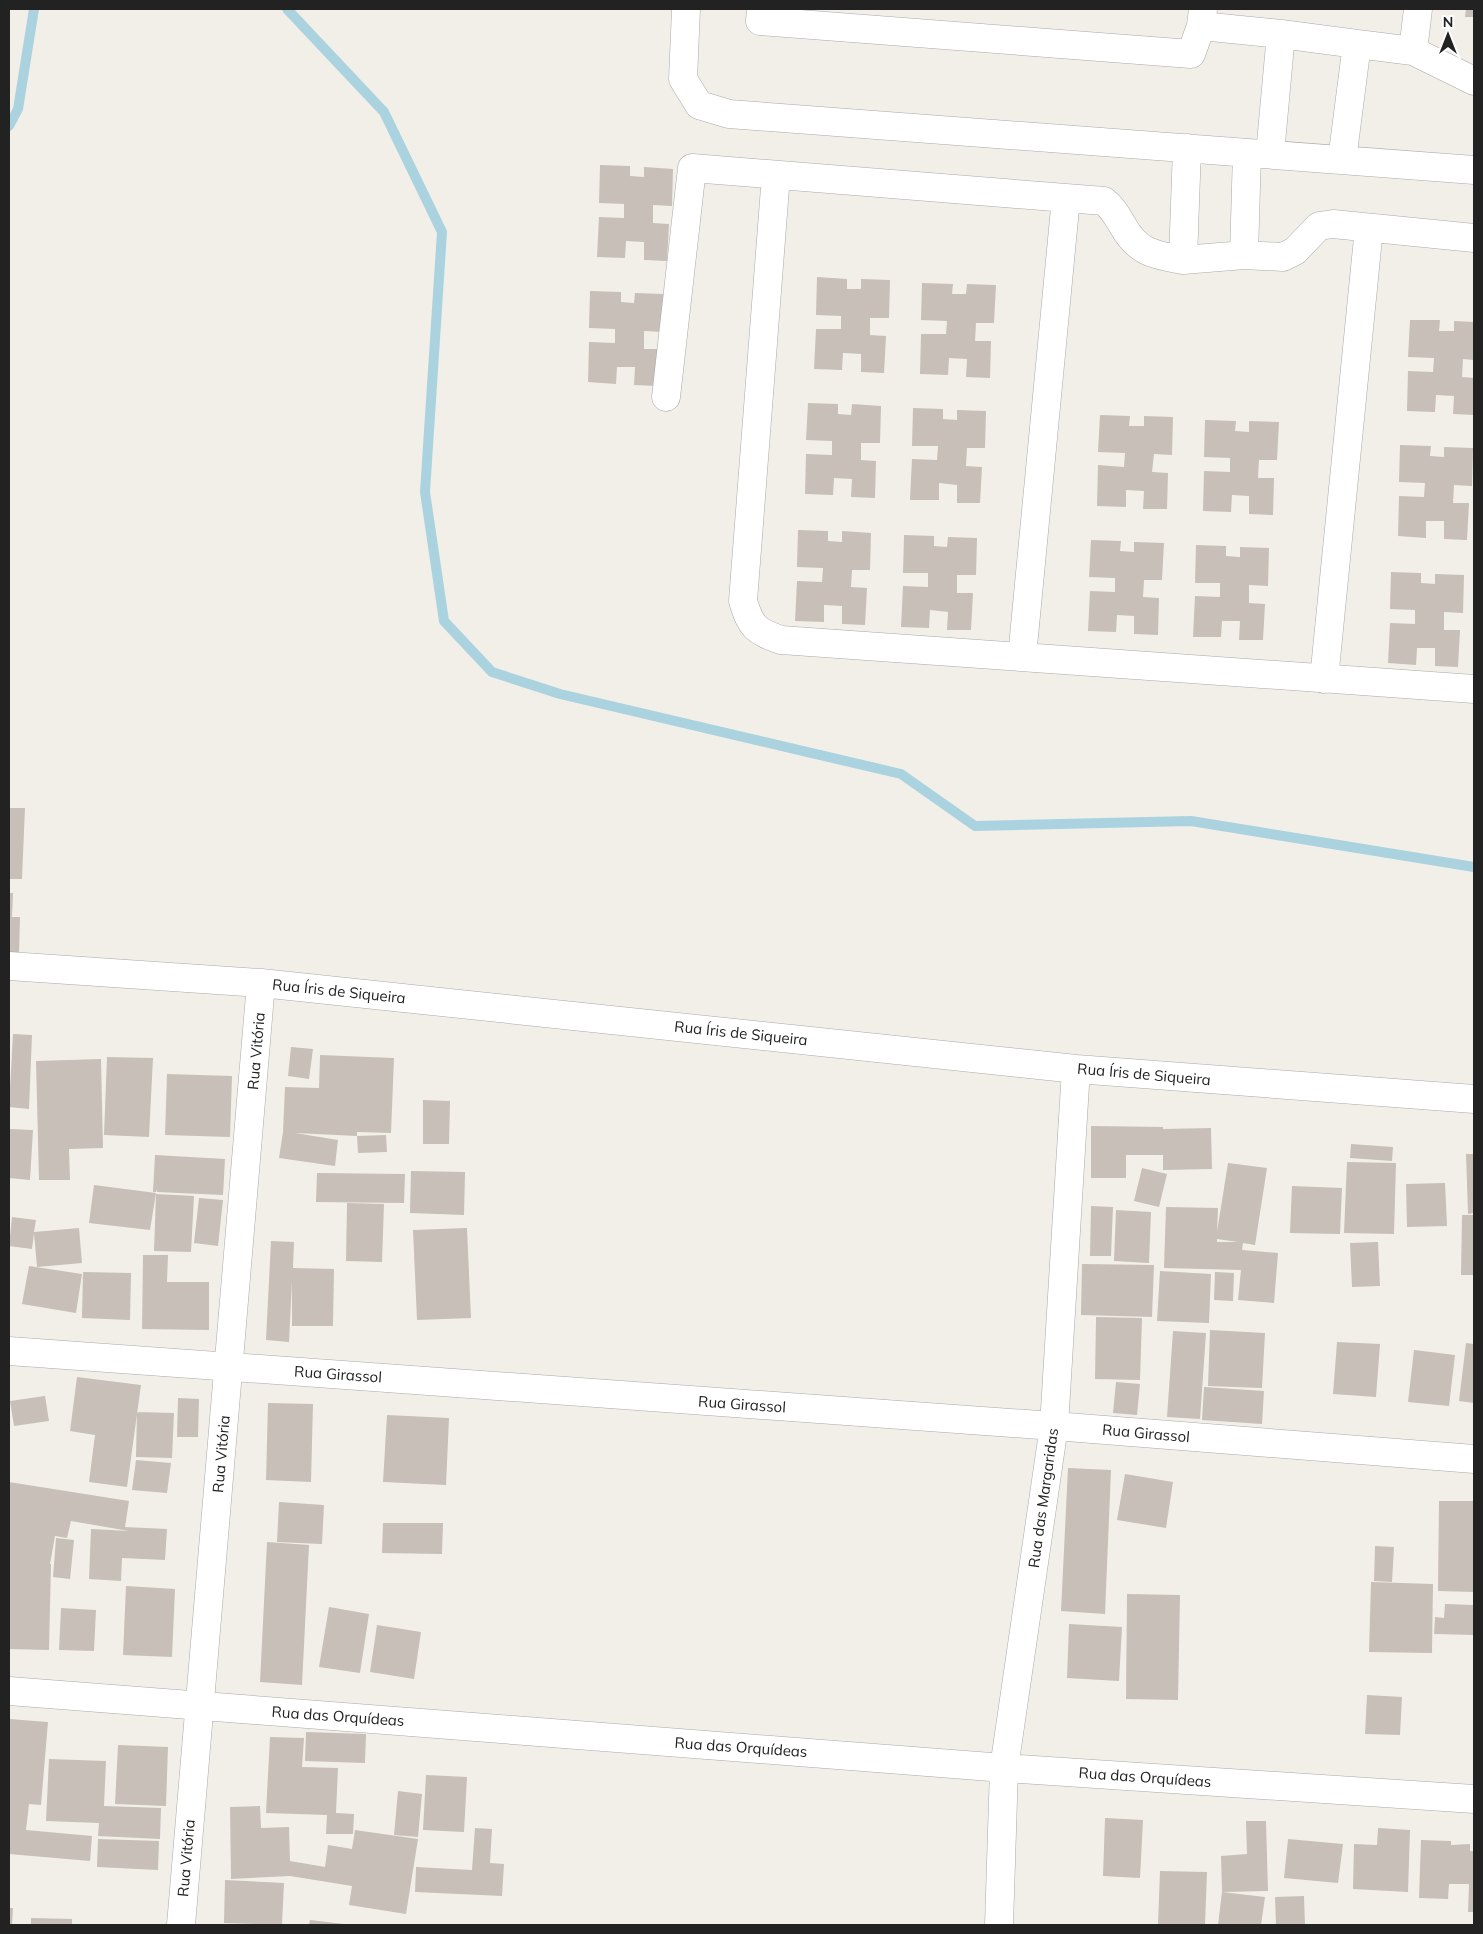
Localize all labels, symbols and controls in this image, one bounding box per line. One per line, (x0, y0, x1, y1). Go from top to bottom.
north arrow (1423, 10, 1473, 60)
text: N (1443, 13, 1453, 31)
street label: Rua Íris de Siqueira (271, 975, 407, 1007)
street label: Rua Vitória (243, 1011, 269, 1091)
street label: Rua Íris de Siqueira (673, 1017, 809, 1049)
street label: Rua Íris de Siqueira (1076, 1059, 1212, 1089)
street label: Rua Girassol (294, 1361, 382, 1387)
street label: Rua Girassol (698, 1391, 786, 1417)
street label: Rua Vitória (208, 1414, 234, 1494)
street label: Rua Girassol (1101, 1420, 1191, 1446)
street label: Rua das Margaridas (1024, 1427, 1062, 1569)
street label: Rua das Orquídeas (271, 1702, 405, 1730)
street label: Rua das Orquídeas (674, 1733, 808, 1761)
street label: Rua das Orquídeas (1078, 1763, 1212, 1791)
street label: Rua Vitória (173, 1818, 199, 1898)

